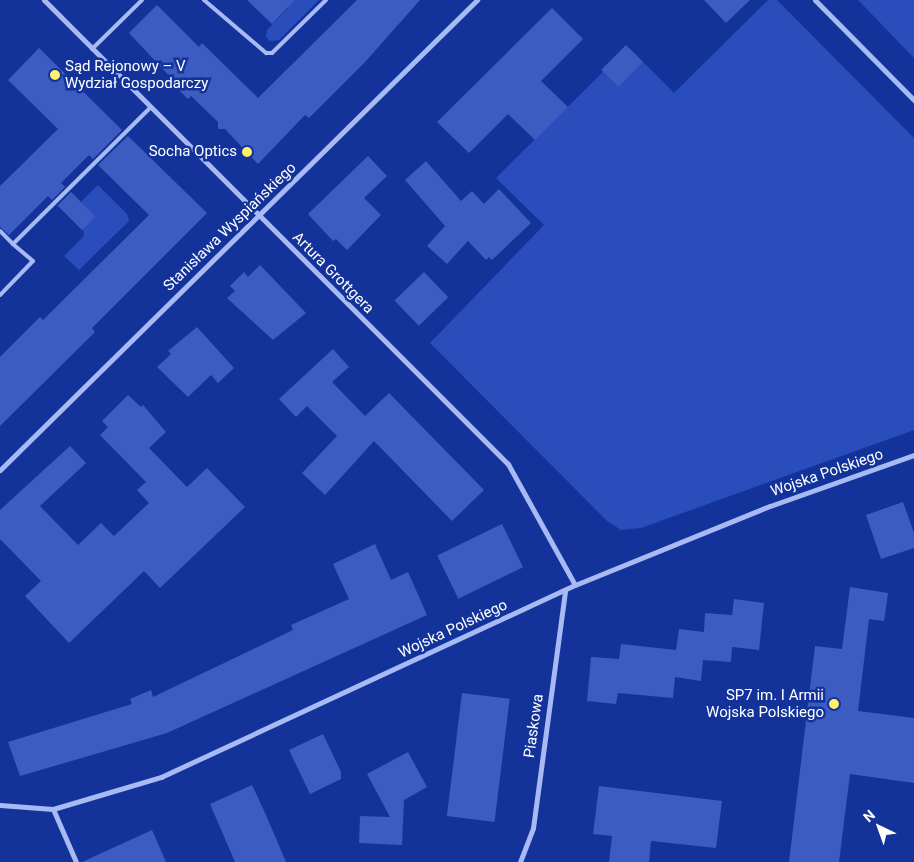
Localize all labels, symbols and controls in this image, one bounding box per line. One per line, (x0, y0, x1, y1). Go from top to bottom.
place label: Sąd Rejonowy – V Wydział Gospodarczy (65, 57, 208, 92)
marker: Sąd Rejonowy – V Wydział Gospodarczy (49, 69, 61, 81)
place label: Socha Optics (149, 143, 237, 161)
marker: Socha Optics (241, 146, 253, 158)
street label: Stanisława Wyspiańskiego (160, 159, 300, 295)
street label: Artura Grottgera (288, 228, 378, 318)
street label: Wojska Polskiego (768, 445, 886, 501)
street label: Wojska Polskiego (396, 596, 510, 662)
place label: SP7 im. I Armii Wojska Polskiego (706, 686, 824, 721)
street label: Piaskowa (521, 693, 547, 759)
marker: SP7 im. I Armii Wojska Polskiego (828, 698, 840, 710)
north arrow (854, 802, 904, 852)
text: N (860, 807, 878, 825)

